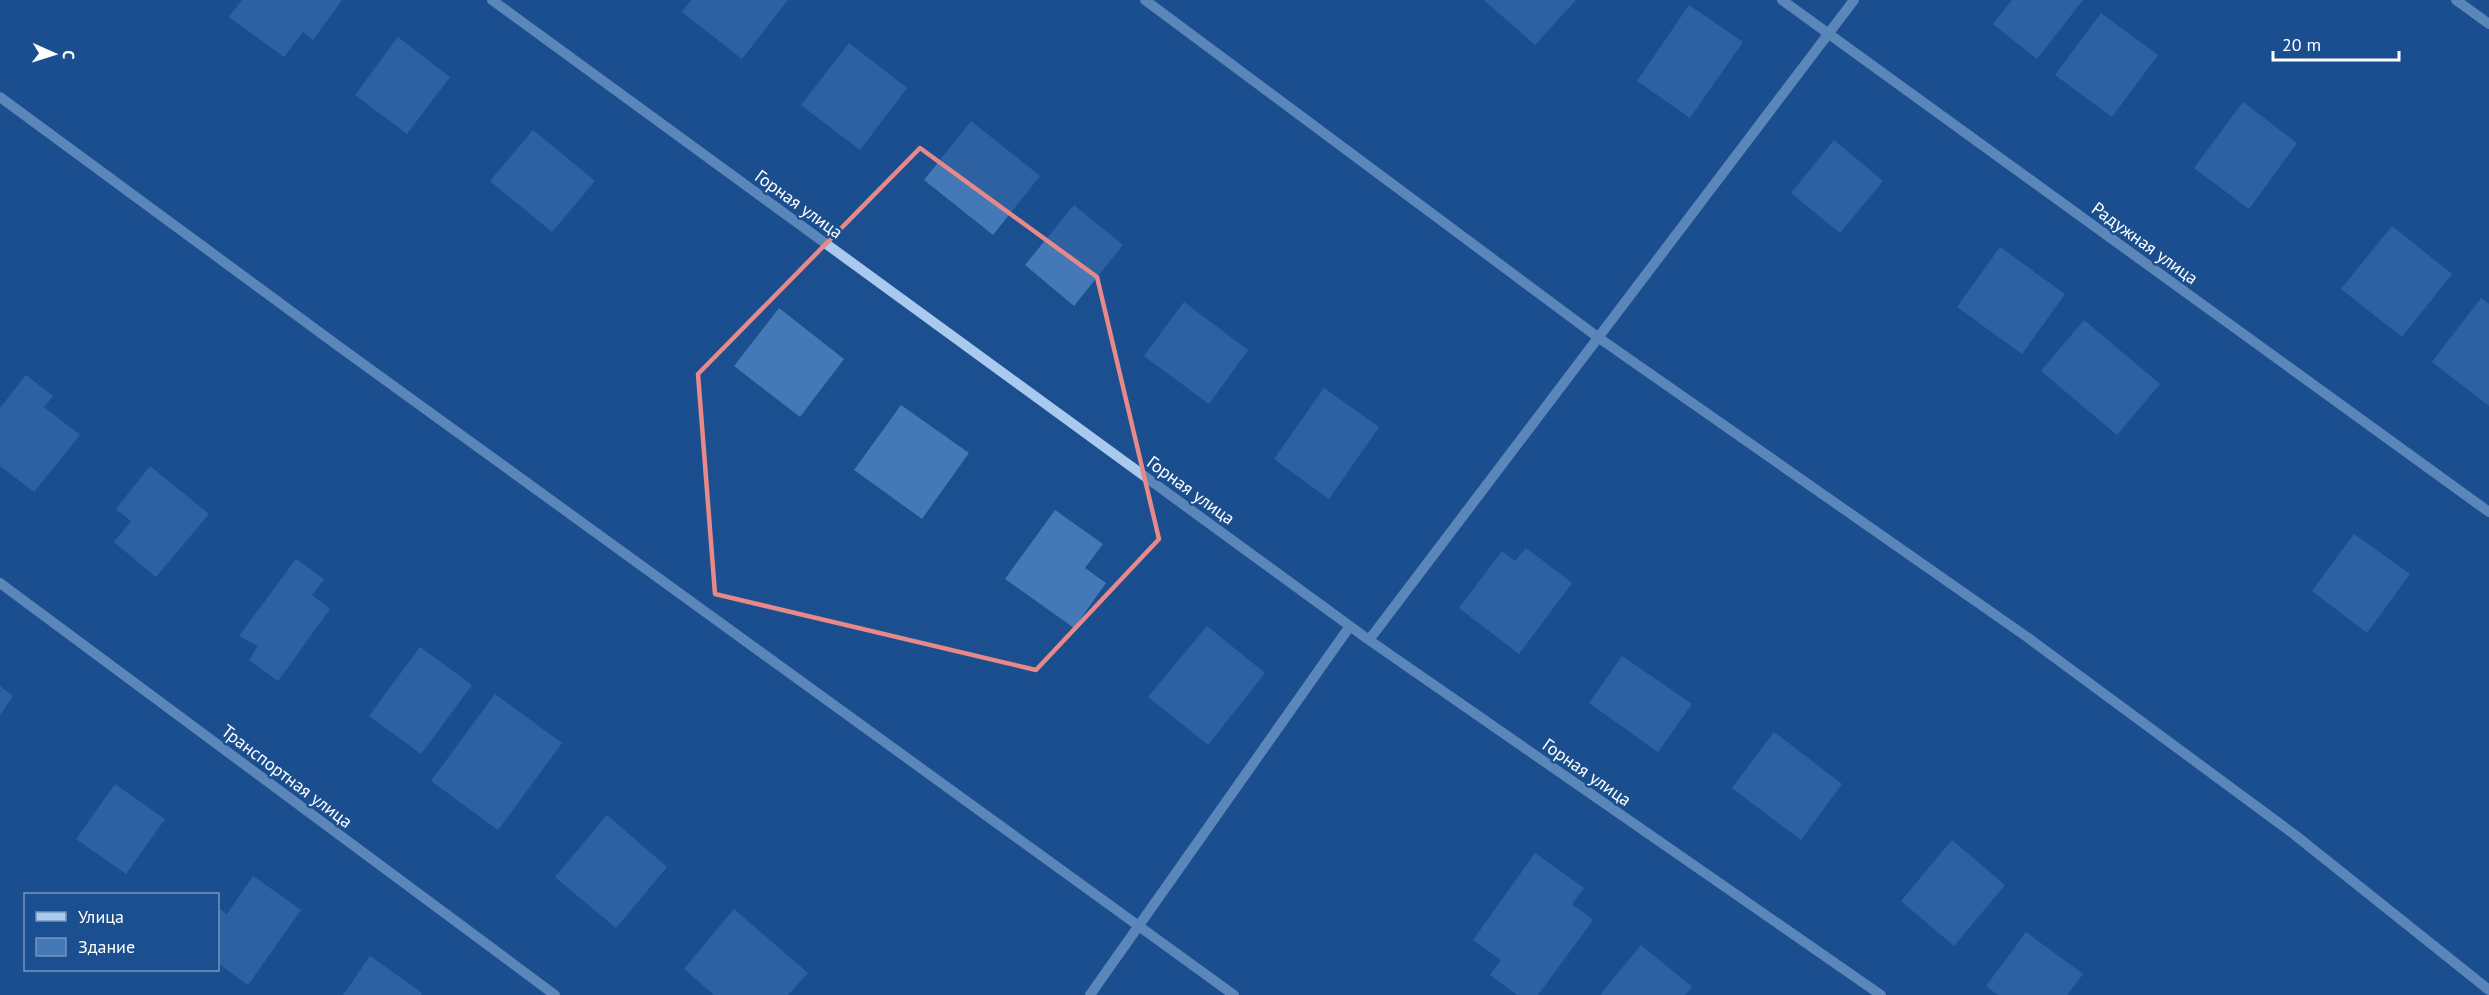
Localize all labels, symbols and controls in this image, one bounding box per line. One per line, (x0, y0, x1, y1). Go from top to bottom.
north arrow (24, 24, 84, 84)
scale bar (2273, 24, 2399, 62)
text: 20 m (2282, 33, 2321, 56)
text: С (59, 50, 79, 60)
street label: Горная улица (751, 164, 847, 244)
street label: Радужная улица (2087, 197, 2203, 289)
street label: Горная улица (1143, 450, 1239, 530)
street label: Транспортная улица (217, 719, 357, 833)
street label: Горная улица (1538, 733, 1636, 811)
legend (24, 893, 219, 971)
text: Улица (78, 905, 124, 928)
text: Здание (78, 935, 135, 958)

